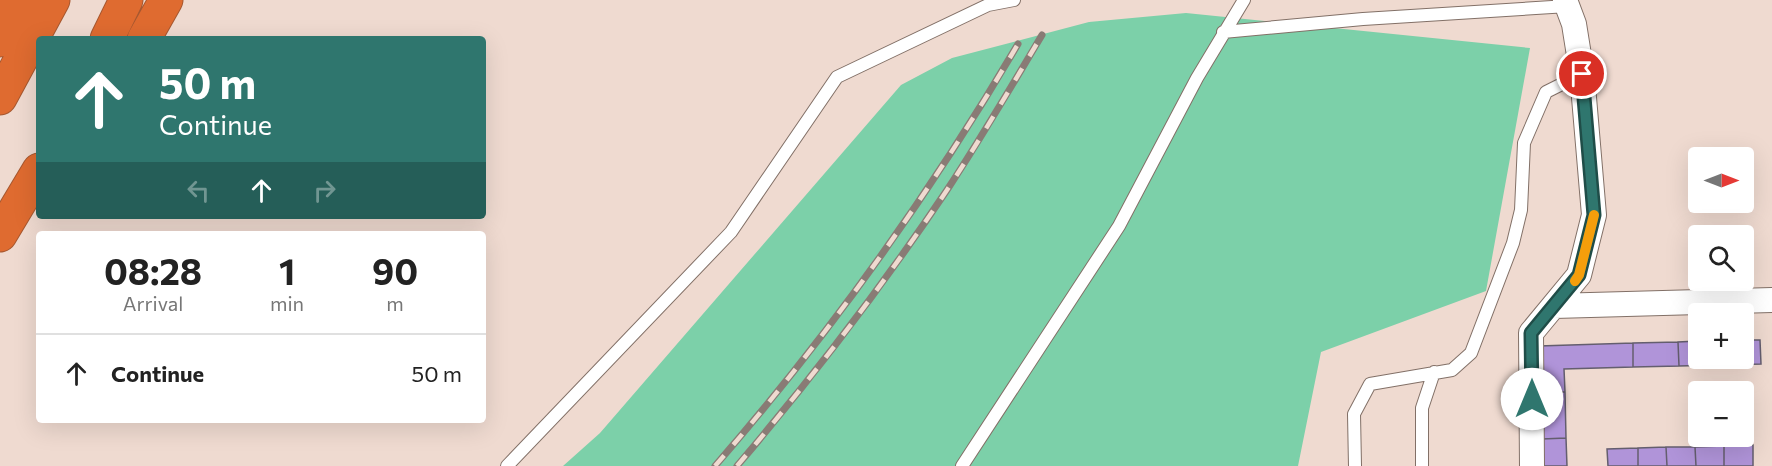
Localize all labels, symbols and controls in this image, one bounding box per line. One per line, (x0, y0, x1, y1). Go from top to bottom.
pin (1556, 48, 1607, 99)
text: 50 m (159, 56, 256, 108)
icon: arrive (1565, 57, 1598, 90)
icon: ahead (60, 60, 138, 138)
text: Continue (159, 108, 272, 141)
north arrow (1688, 147, 1754, 213)
map controls (1688, 147, 1754, 447)
icon: left (182, 174, 215, 207)
icon: ahead (245, 174, 278, 207)
icon: right (308, 174, 341, 207)
button: search (1688, 225, 1754, 291)
text: 08:28 (104, 248, 202, 292)
text: 1 (279, 248, 295, 292)
text: 90 (372, 248, 418, 292)
text: Arrival (123, 291, 183, 315)
text: min (270, 291, 304, 315)
text: m (386, 291, 404, 315)
button: + (1688, 303, 1754, 369)
icon: ahead (60, 357, 93, 390)
text: Continue (111, 360, 204, 387)
text: 50 m (412, 360, 462, 387)
position arrow (1500, 367, 1564, 431)
button: − (1688, 381, 1754, 447)

